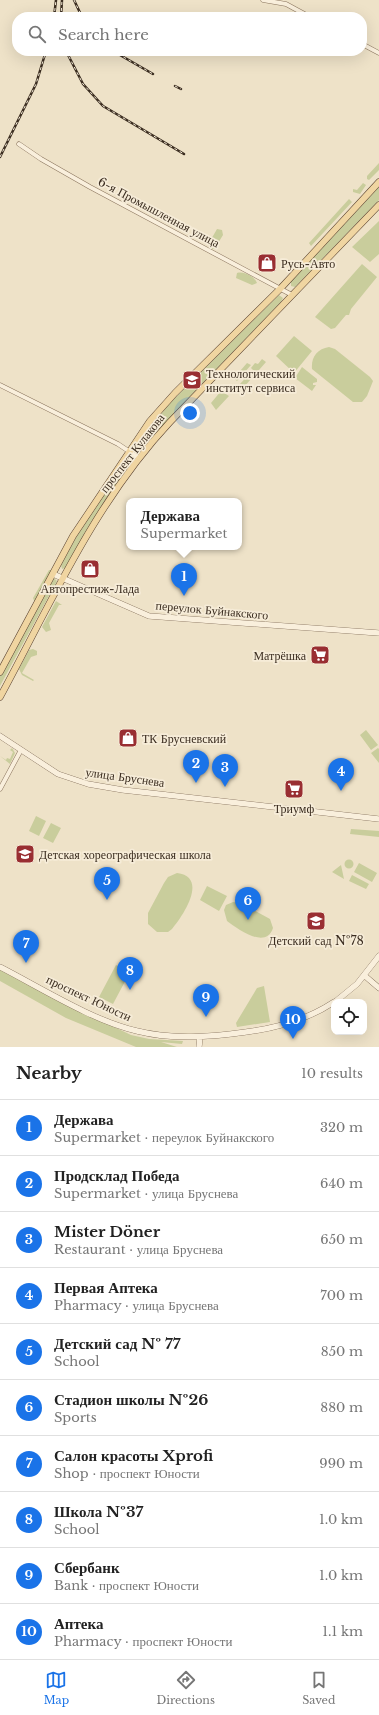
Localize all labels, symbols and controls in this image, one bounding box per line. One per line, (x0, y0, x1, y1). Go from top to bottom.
search box (12, 12, 367, 56)
icon: search (26, 23, 48, 45)
text: Search here (58, 25, 149, 44)
street label: 6-я Промышленная улица (96, 174, 223, 251)
shop icon: Русь-Авто (256, 252, 278, 274)
place label: Русь-Авто (281, 256, 335, 271)
place label: Технологический институт сервиса (206, 366, 296, 395)
school or university icon: Технологический институт сервиса (181, 369, 203, 391)
your location (180, 403, 200, 423)
street label: проспект Кулакова (97, 410, 168, 495)
popup (126, 498, 242, 550)
text: Держава (141, 506, 200, 525)
text: Supermarket (141, 525, 227, 542)
shop icon: Автопрестиж-Лада (79, 558, 101, 580)
pin: 1 (171, 563, 197, 596)
place label: Автопрестиж-Лада (41, 581, 140, 596)
street label: переулок Буйнакского (155, 598, 269, 622)
supermarket icon: Матрёшка (309, 644, 331, 666)
place label: Матрёшка (253, 648, 307, 663)
shop icon: ТК Брусневский (117, 727, 139, 749)
place label: ТК Брусневский (142, 731, 227, 746)
pin: 2 (183, 750, 209, 783)
pin: 3 (212, 754, 238, 787)
pin: 4 (328, 758, 354, 791)
street label: улица Бруснева (84, 764, 166, 790)
supermarket icon: Триумф (283, 778, 305, 800)
place label: Триумф (274, 801, 314, 816)
school or university icon: Детская хореографическая школа (14, 843, 36, 865)
place label: Детская хореографическая школа (39, 847, 212, 862)
pin: 5 (94, 867, 120, 900)
pin: 6 (235, 887, 261, 920)
school or university icon: Детский сад №78 (305, 910, 327, 932)
pin: 7 (13, 930, 39, 963)
place label: Детский сад №78 (268, 933, 364, 948)
pin: 8 (117, 957, 143, 990)
street label: проспект Юности (44, 972, 134, 1025)
pin: 9 (193, 984, 219, 1017)
map controls (331, 999, 367, 1035)
button: locate (331, 999, 367, 1035)
pin: 10 (280, 1006, 306, 1039)
text: Nearby (16, 1063, 82, 1084)
text: 10 results (301, 1065, 363, 1082)
text: Держава (54, 1110, 113, 1129)
text: 1 (26, 1119, 32, 1136)
text: 320 m (320, 1119, 363, 1136)
text: Supermarket · переулок Буйнакского (54, 1129, 274, 1146)
text: Продсклад Победа (54, 1166, 179, 1185)
text: 2 (25, 1175, 33, 1192)
text: 640 m (320, 1175, 363, 1192)
text: Supermarket · улица Бруснева (54, 1185, 238, 1202)
text: Mister Döner (54, 1222, 160, 1241)
text: 3 (25, 1231, 33, 1248)
text: 650 m (320, 1231, 363, 1248)
text: Restaurant · улица Бруснева (54, 1241, 223, 1258)
text: Первая Аптека (54, 1278, 158, 1297)
text: 4 (25, 1287, 33, 1304)
text: 700 m (320, 1287, 363, 1304)
text: Pharmacy · улица Бруснева (54, 1297, 219, 1314)
text: Детский сад № 77 (54, 1334, 181, 1353)
text: 5 (25, 1343, 33, 1360)
text: 850 m (321, 1343, 363, 1360)
text: School (54, 1353, 100, 1370)
text: Стадион школы №26 (54, 1390, 208, 1409)
text: 6 (25, 1399, 33, 1416)
text: 880 m (320, 1399, 363, 1416)
text: Sports (54, 1409, 97, 1426)
text: Салон красоты Xprofi (54, 1446, 213, 1465)
text: 7 (26, 1455, 32, 1472)
text: 990 m (319, 1455, 363, 1472)
text: Shop · проспект Юности (54, 1465, 200, 1482)
text: Школа №37 (54, 1502, 143, 1521)
text: 8 (25, 1511, 33, 1528)
text: 1.0 km (319, 1511, 363, 1528)
text: School (54, 1521, 100, 1538)
text: Сбербанк (54, 1558, 120, 1577)
text: 9 (25, 1567, 33, 1584)
text: 1.0 km (319, 1567, 363, 1584)
text: Bank · проспект Юности (54, 1577, 199, 1594)
text: Аптека (54, 1614, 103, 1633)
text: 10 (21, 1623, 37, 1640)
text: 1.1 km (322, 1623, 363, 1640)
text: Pharmacy · проспект Юности (54, 1633, 232, 1650)
tab: Map (44, 1669, 69, 1707)
tab: Directions (156, 1669, 215, 1707)
tab: Saved (302, 1669, 335, 1707)

